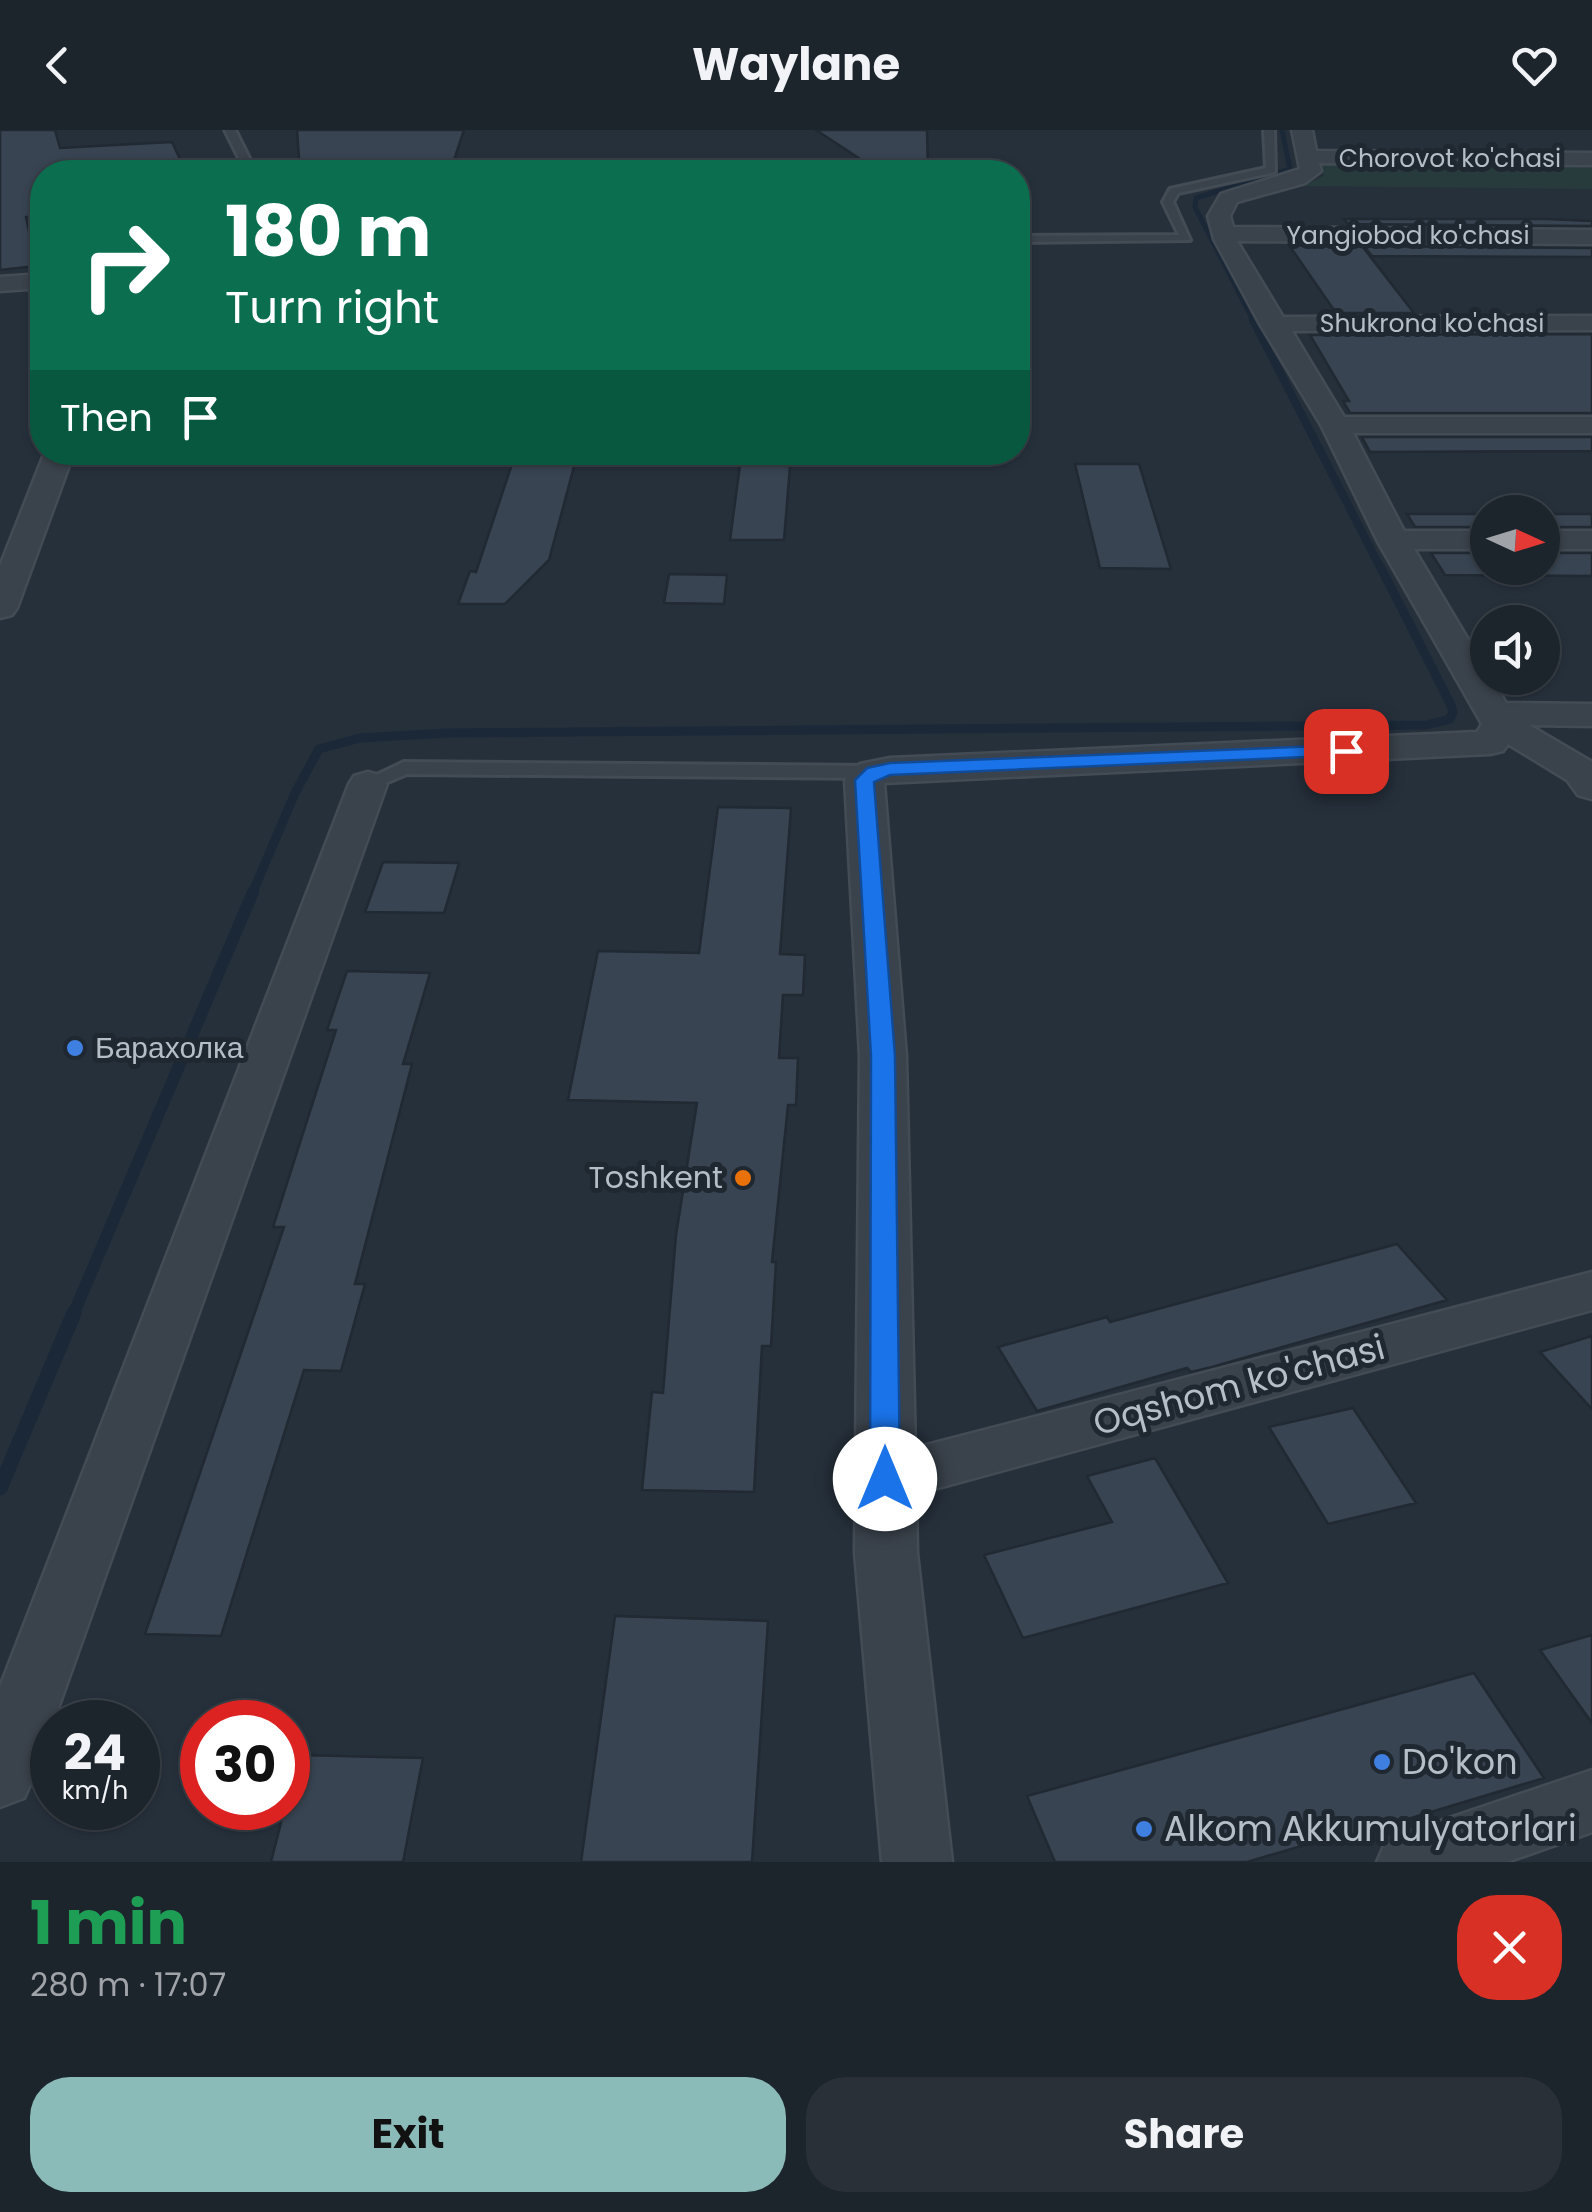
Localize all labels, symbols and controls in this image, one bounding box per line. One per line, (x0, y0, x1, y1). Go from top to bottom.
text: Waylane (692, 33, 900, 96)
icon: back (30, 38, 85, 93)
icon: heart (1507, 38, 1562, 93)
street label: Chorovot ko'chasi (1339, 141, 1561, 176)
text: 180 m (225, 182, 431, 281)
icon: right (60, 200, 190, 330)
street label: Yangiobod ko'chasi (1286, 218, 1530, 253)
text: Turn right (225, 276, 439, 339)
street label: Shukrona ko'chasi (1320, 306, 1544, 341)
icon: arrive (173, 390, 228, 445)
text: Then (60, 391, 153, 444)
north arrow (1470, 495, 1560, 585)
map controls (1470, 495, 1560, 695)
button: sound (1470, 605, 1560, 695)
pin (1304, 709, 1389, 794)
icon: arrive (1319, 724, 1374, 779)
place label: Барахолка (95, 1026, 244, 1069)
marker: Барахолка (64, 1037, 86, 1059)
place label: Toshkent (589, 1156, 723, 1199)
marker: Toshkent (732, 1167, 754, 1189)
street label: Oqshom ko'chasi (1088, 1322, 1390, 1447)
position arrow (833, 1427, 937, 1531)
speed limit sign: 30 (180, 1700, 310, 1830)
text: 24 (64, 1717, 126, 1788)
place label: Do'kon (1402, 1737, 1518, 1786)
marker: Do'kon (1371, 1751, 1393, 1773)
text: km/h (62, 1773, 128, 1808)
place label: Alkom Akkumulyatorlari (1164, 1804, 1577, 1853)
marker: Alkom Akkumulyatorlari (1133, 1818, 1155, 1840)
text: 1 min (30, 1881, 187, 1965)
button: close (1457, 1895, 1562, 2000)
text: 280 m · 17:07 (30, 1962, 226, 2007)
button: Exit (30, 2077, 786, 2192)
button: Share (806, 2077, 1562, 2192)

